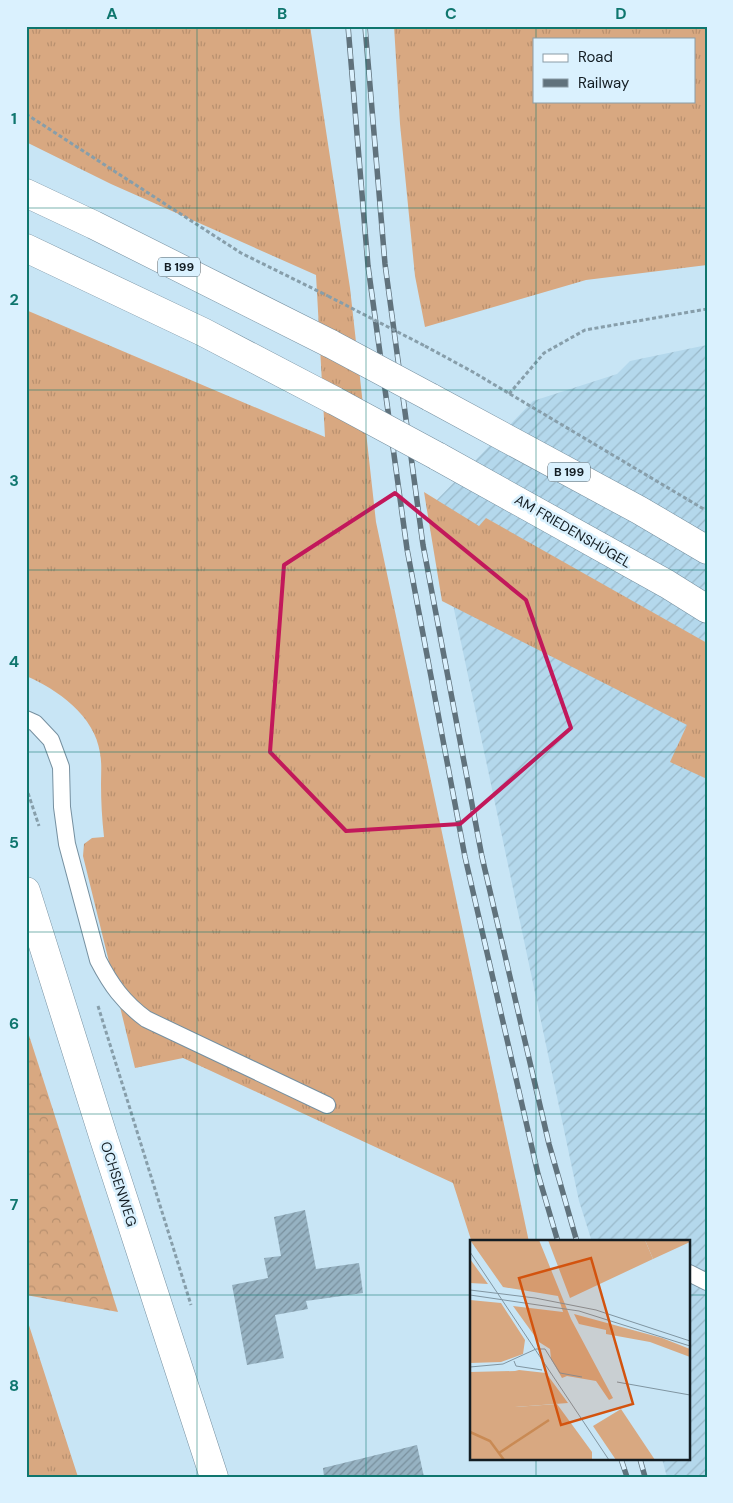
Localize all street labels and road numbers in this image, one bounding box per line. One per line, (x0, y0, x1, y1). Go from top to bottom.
road number: B 199 (158, 258, 200, 276)
road number: B 199 (548, 462, 590, 482)
street label: AM FRIEDENSHÜGEL (511, 490, 635, 572)
street label: OCHSENWEG (97, 1139, 141, 1229)

